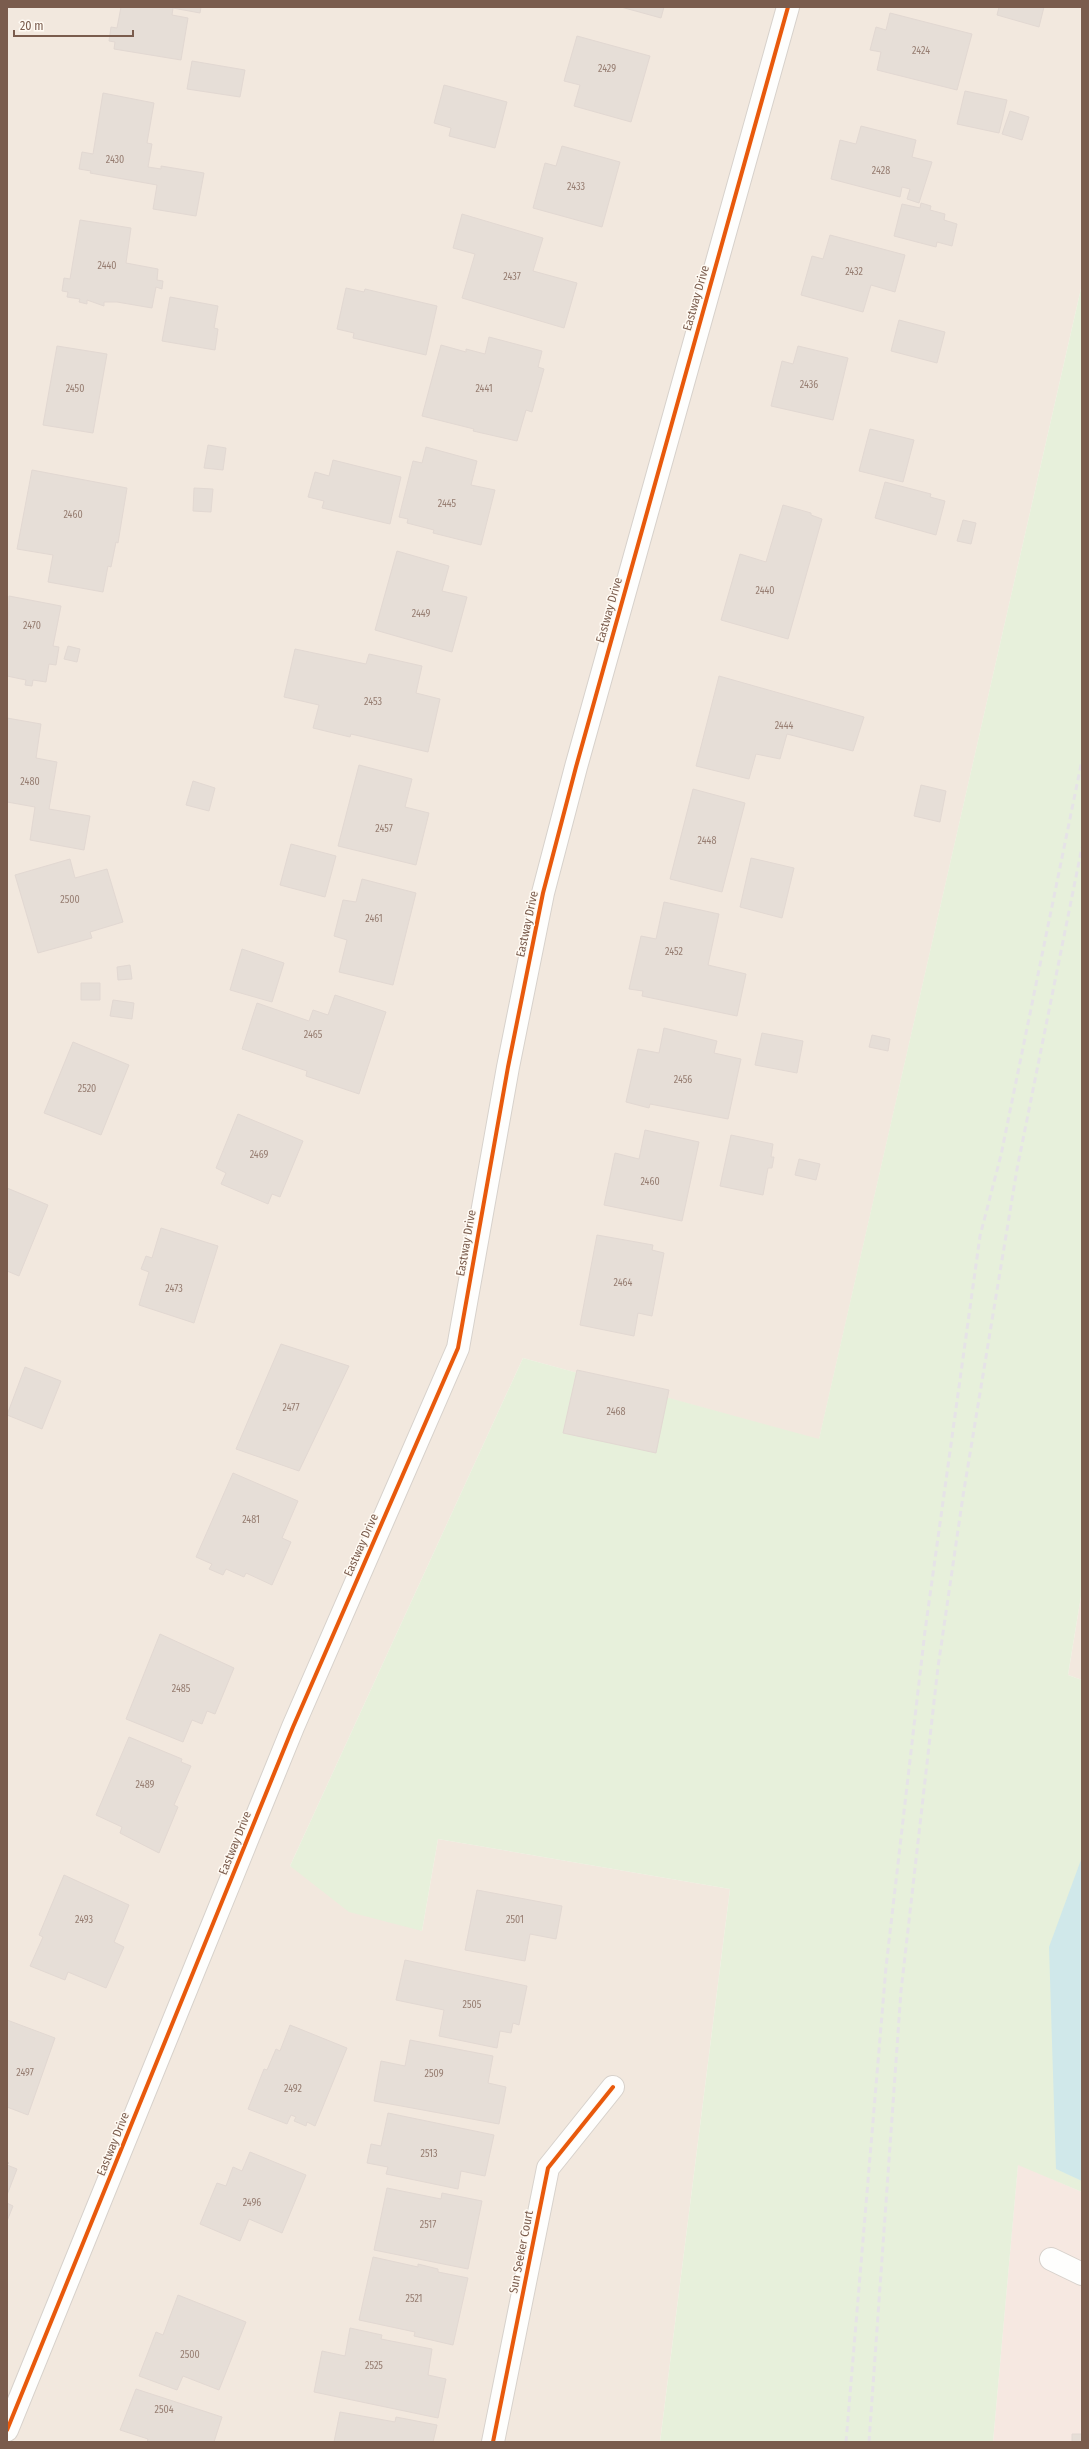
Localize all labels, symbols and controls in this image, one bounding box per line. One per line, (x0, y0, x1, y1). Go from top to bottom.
scale bar (14, 12, 133, 38)
text: 20 m (20, 19, 44, 33)
house number: 2424 (912, 45, 930, 57)
house number: 2429 (598, 63, 616, 75)
house number: 2430 (106, 154, 124, 166)
house number: 2428 (872, 165, 890, 177)
house number: 2433 (567, 181, 585, 193)
house number: 2440 (97, 260, 117, 272)
street label: Eastway Drive (680, 264, 712, 332)
house number: 2432 (845, 266, 863, 278)
house number: 2437 (503, 271, 521, 283)
house number: 2436 (800, 379, 818, 391)
house number: 2450 (66, 383, 84, 395)
house number: 2441 (475, 383, 493, 395)
house number: 2445 (438, 498, 457, 510)
house number: 2460 (63, 509, 83, 521)
street label: Eastway Drive (593, 576, 625, 644)
house number: 2440 (755, 585, 775, 597)
house number: 2449 (412, 608, 430, 620)
house number: 2470 (23, 620, 41, 632)
house number: 2453 (364, 696, 382, 708)
house number: 2444 (775, 720, 794, 732)
house number: 2480 (20, 776, 40, 788)
house number: 2457 (375, 823, 393, 835)
house number: 2448 (698, 835, 716, 847)
street label: Eastway Drive (513, 890, 541, 958)
house number: 2500 (60, 894, 80, 906)
house number: 2461 (365, 913, 383, 925)
house number: 2452 (665, 946, 684, 958)
house number: 2465 (304, 1029, 323, 1041)
house number: 2456 (674, 1074, 692, 1086)
house number: 2520 (78, 1083, 96, 1095)
house number: 2469 (250, 1149, 269, 1161)
house number: 2460 (640, 1176, 660, 1188)
street label: Eastway Drive (453, 1209, 479, 1277)
house number: 2464 (614, 1277, 633, 1289)
house number: 2473 (165, 1283, 183, 1295)
house number: 2477 (283, 1402, 300, 1414)
house number: 2468 (606, 1406, 626, 1418)
street label: Eastway Drive (341, 1511, 381, 1579)
house number: 2481 (242, 1514, 260, 1526)
house number: 2485 (172, 1683, 191, 1695)
house number: 2489 (136, 1779, 155, 1791)
street label: Eastway Drive (216, 1809, 254, 1877)
house number: 2493 (75, 1914, 94, 1926)
house number: 2501 (506, 1914, 524, 1926)
house number: 2505 (463, 1999, 482, 2011)
house number: 2497 (16, 2067, 34, 2079)
house number: 2509 (425, 2068, 444, 2080)
house number: 2492 (284, 2083, 303, 2095)
street label: Eastway Drive (94, 2110, 132, 2178)
house number: 2513 (421, 2148, 438, 2160)
house number: 2496 (243, 2197, 261, 2209)
street label: Sun Seeker Court (506, 2209, 536, 2295)
house number: 2517 (420, 2219, 436, 2231)
house number: 2521 (406, 2293, 423, 2305)
house number: 2500 (180, 2349, 200, 2361)
house number: 2525 (365, 2360, 383, 2372)
house number: 2504 (154, 2404, 174, 2416)

